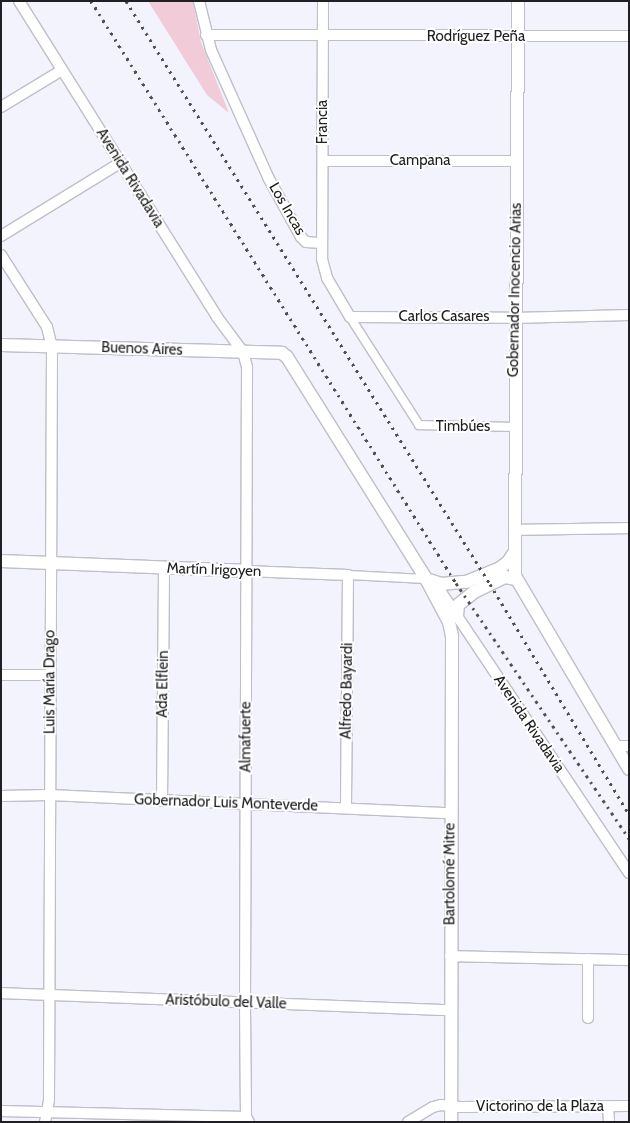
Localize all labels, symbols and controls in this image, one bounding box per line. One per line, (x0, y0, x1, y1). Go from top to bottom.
street label: Rodríguez Peña (427, 28, 525, 46)
street label: Francia (314, 100, 332, 144)
street label: Avenida Rivadavia (92, 125, 168, 231)
street label: Campana (390, 152, 450, 170)
street label: Los Incas (265, 180, 309, 238)
street label: Gobernador Inocencio Arias (504, 203, 526, 377)
street label: Carlos Casares (399, 308, 489, 326)
street label: Buenos Aires (101, 339, 183, 359)
street label: Timbúes (436, 418, 490, 436)
street label: Martín Irigoyen (166, 559, 262, 581)
street label: Luis María Drago (41, 630, 59, 734)
street label: Alfredo Bayardi (337, 643, 357, 739)
street label: Ada Elflein (153, 650, 173, 718)
street label: Avenida Rivadavia (490, 672, 568, 776)
street label: Almafuerte (237, 702, 255, 772)
street label: Gobernador Luis Monteverde (134, 791, 318, 815)
street label: Bartolomé Mitre (441, 823, 459, 925)
street label: Aristóbulo del Valle (165, 991, 287, 1013)
street label: Victorino de la Plaza (476, 1098, 604, 1116)

